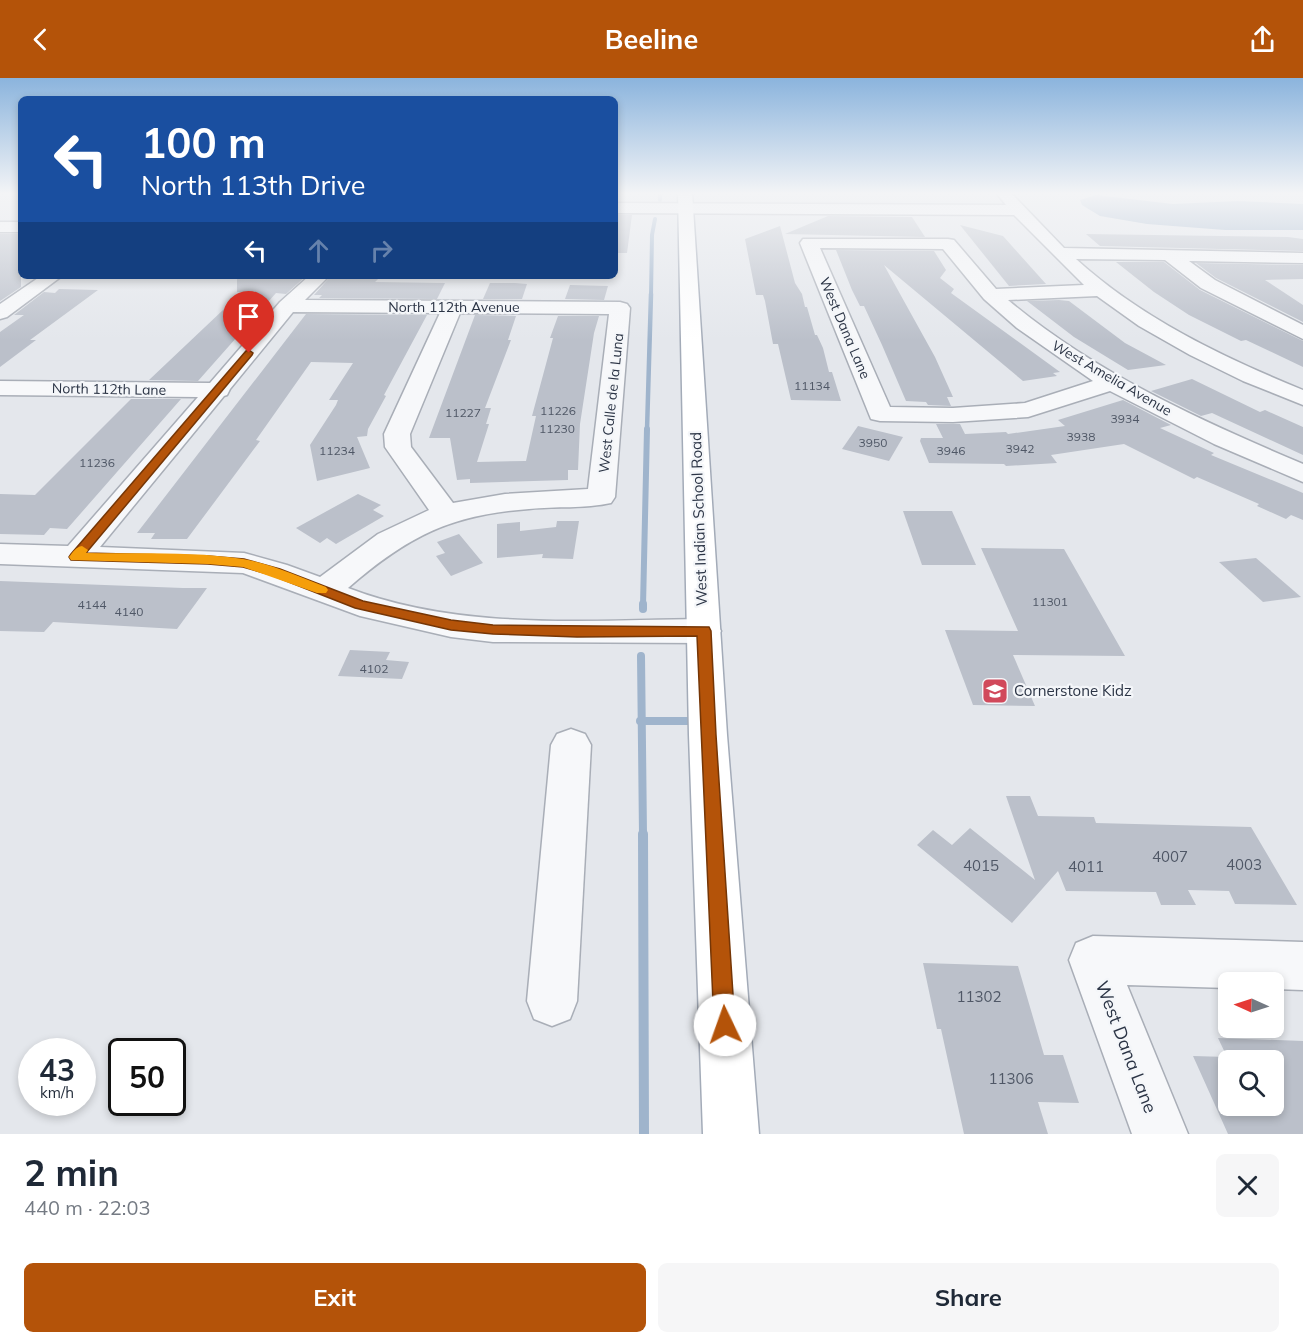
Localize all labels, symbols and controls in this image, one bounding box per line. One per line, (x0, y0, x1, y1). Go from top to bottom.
text: Beeline (605, 22, 698, 56)
icon: back (24, 23, 57, 56)
icon: share (1246, 23, 1279, 56)
text: 100 m (141, 116, 266, 169)
icon: left (42, 120, 120, 198)
text: North 113th Drive (141, 168, 366, 202)
icon: left (239, 234, 272, 267)
icon: ahead (302, 234, 335, 267)
icon: right (365, 234, 398, 267)
street label: West Dana Lane (815, 274, 875, 382)
pin (223, 291, 274, 353)
street label: North 112th Avenue (388, 298, 520, 316)
icon: arrive (232, 300, 265, 333)
street label: West Calle de la Luna (595, 332, 627, 474)
street label: West Amelia Avenue (1049, 336, 1175, 420)
house number: 11134 (794, 378, 830, 393)
street label: North 112th Lane (52, 379, 166, 399)
house number: 11226 (540, 403, 576, 418)
house number: 11227 (445, 405, 481, 420)
house number: 3934 (1111, 411, 1139, 426)
house number: 11230 (539, 421, 575, 436)
house number: 3938 (1067, 429, 1095, 444)
street label: West Indian School Road (686, 432, 711, 606)
house number: 3950 (859, 435, 887, 450)
house number: 3942 (1006, 441, 1034, 456)
house number: 11234 (319, 443, 355, 458)
house number: 3946 (937, 443, 965, 458)
house number: 11236 (79, 455, 115, 470)
house number: 11301 (1032, 594, 1068, 609)
house number: 4144 (78, 597, 106, 612)
house number: 4140 (115, 604, 143, 619)
house number: 4102 (360, 661, 388, 676)
school or university icon: Cornerstone Kidz (980, 676, 1010, 706)
place label: Cornerstone Kidz (1014, 681, 1132, 700)
house number: 4007 (1152, 847, 1188, 866)
house number: 4003 (1226, 855, 1262, 874)
house number: 4015 (963, 856, 999, 875)
house number: 4011 (1068, 857, 1104, 876)
north arrow (1218, 972, 1284, 1038)
map controls (1218, 972, 1284, 1116)
street label: West Dana Lane (1091, 977, 1162, 1116)
house number: 11302 (956, 987, 1002, 1006)
position arrow (693, 993, 757, 1057)
speed limit sign: 50 (108, 1038, 186, 1116)
button: search (1218, 1050, 1284, 1116)
text: 43 (39, 1051, 75, 1089)
house number: 11306 (988, 1069, 1034, 1088)
text: km/h (40, 1083, 74, 1102)
text: 2 min (24, 1150, 119, 1195)
button: close (1216, 1154, 1279, 1217)
text: 440 m · 22:03 (24, 1195, 150, 1220)
button: Exit (24, 1263, 646, 1332)
button: Share (658, 1263, 1279, 1332)

